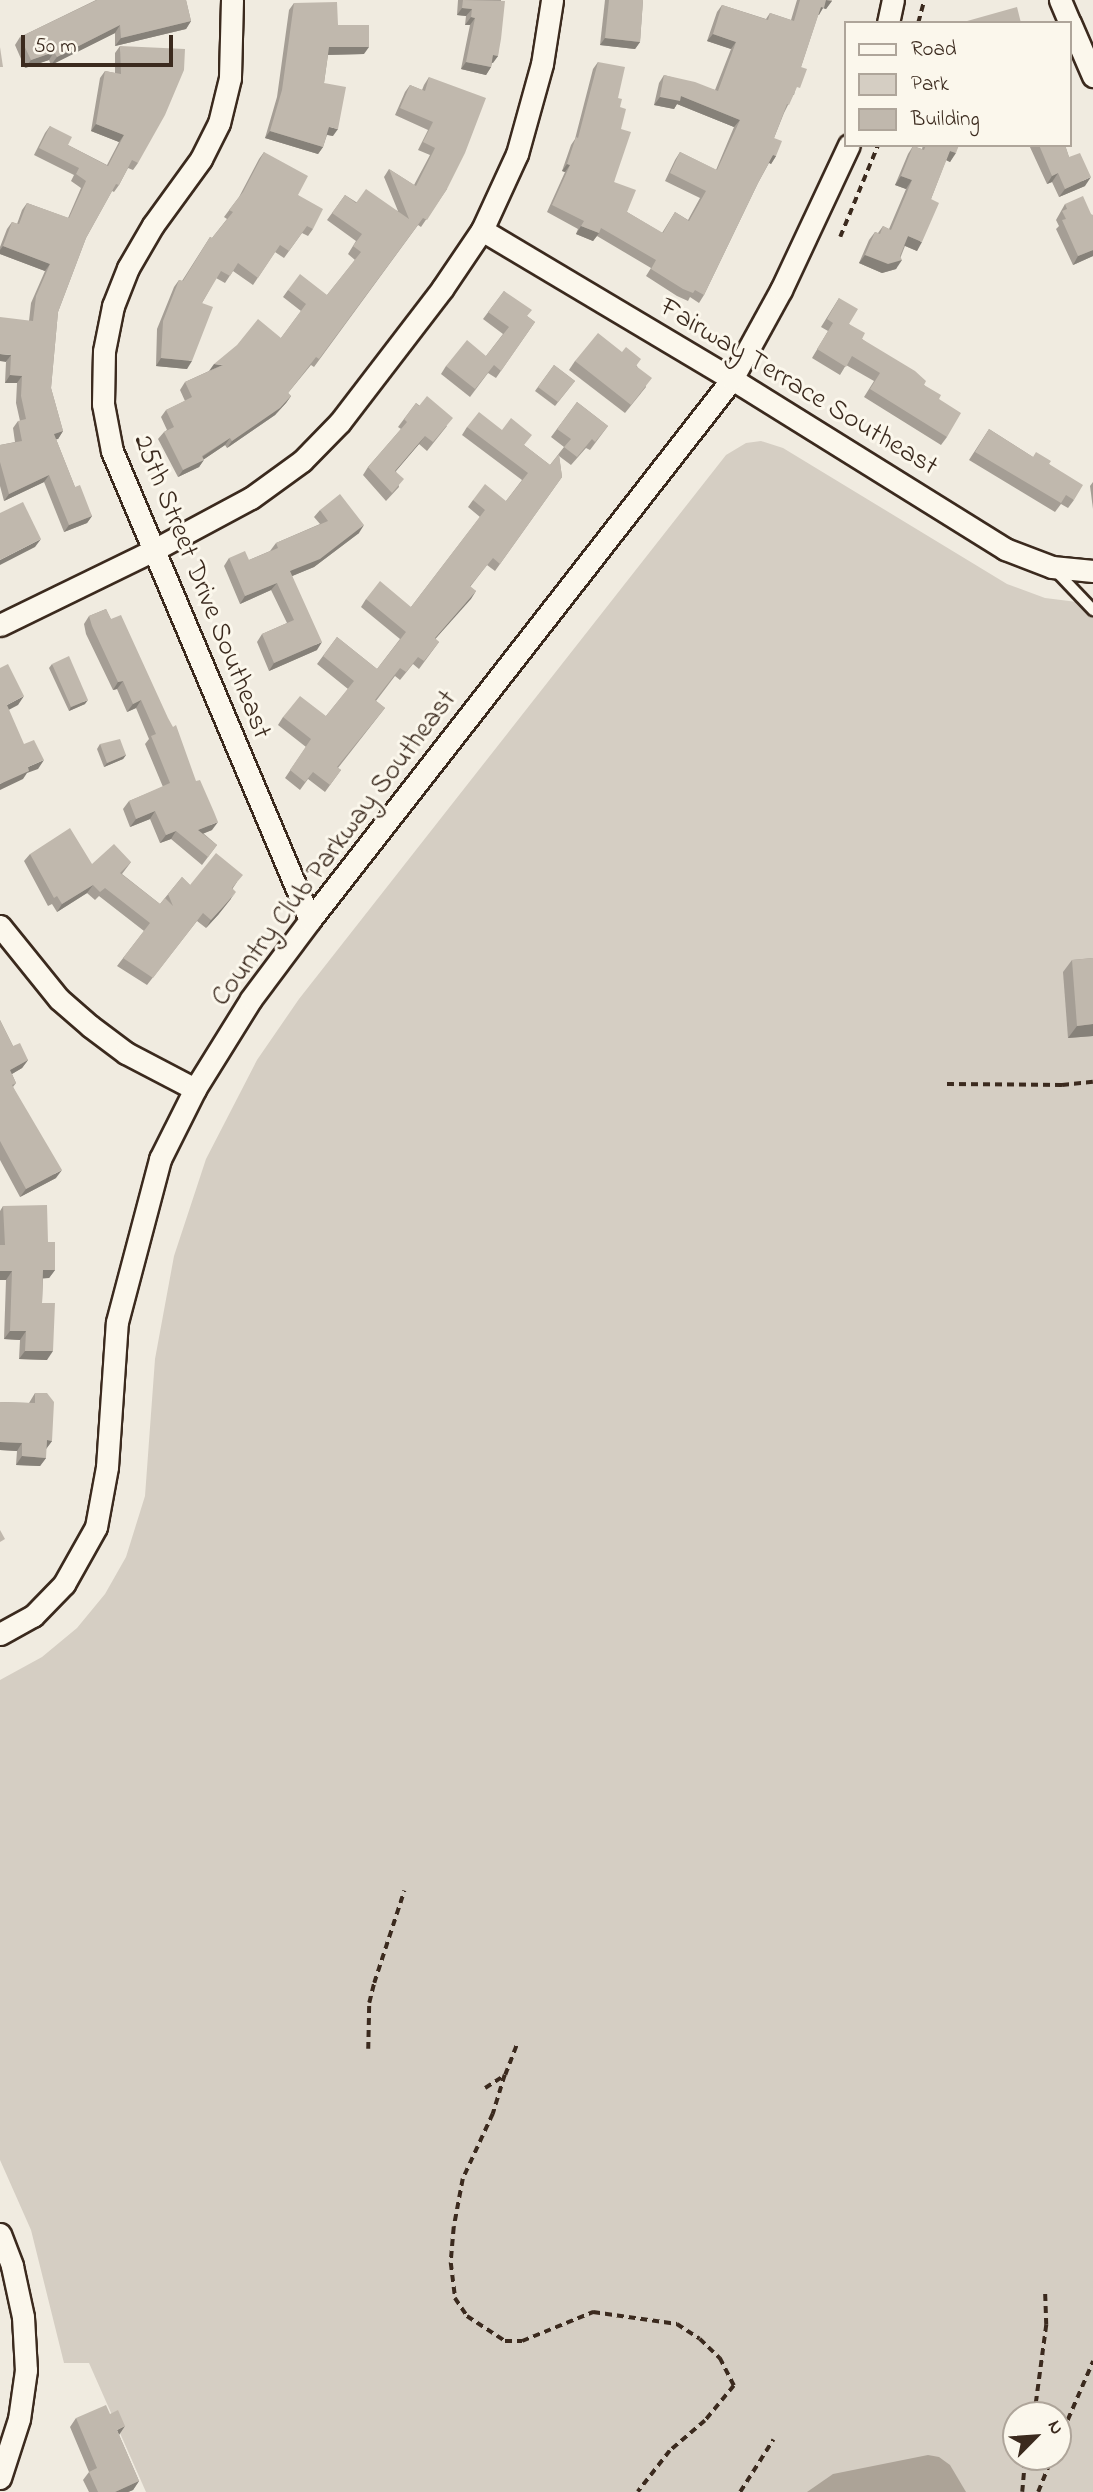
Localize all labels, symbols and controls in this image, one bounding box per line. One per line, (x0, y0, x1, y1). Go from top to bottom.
scale bar (24, 21, 177, 65)
legend (844, 21, 1072, 147)
text: 50 m (34, 32, 77, 62)
text: Road (911, 35, 957, 65)
text: Park (911, 70, 949, 100)
text: Building (911, 105, 980, 135)
street label: Fairway Terrace Southeast (653, 292, 943, 484)
street label: 25th Street Drive Southeast (125, 430, 277, 744)
street label: Country Club Parkway Southeast (205, 684, 465, 1014)
north arrow (1002, 2401, 1072, 2471)
text: N (1040, 2416, 1070, 2439)

